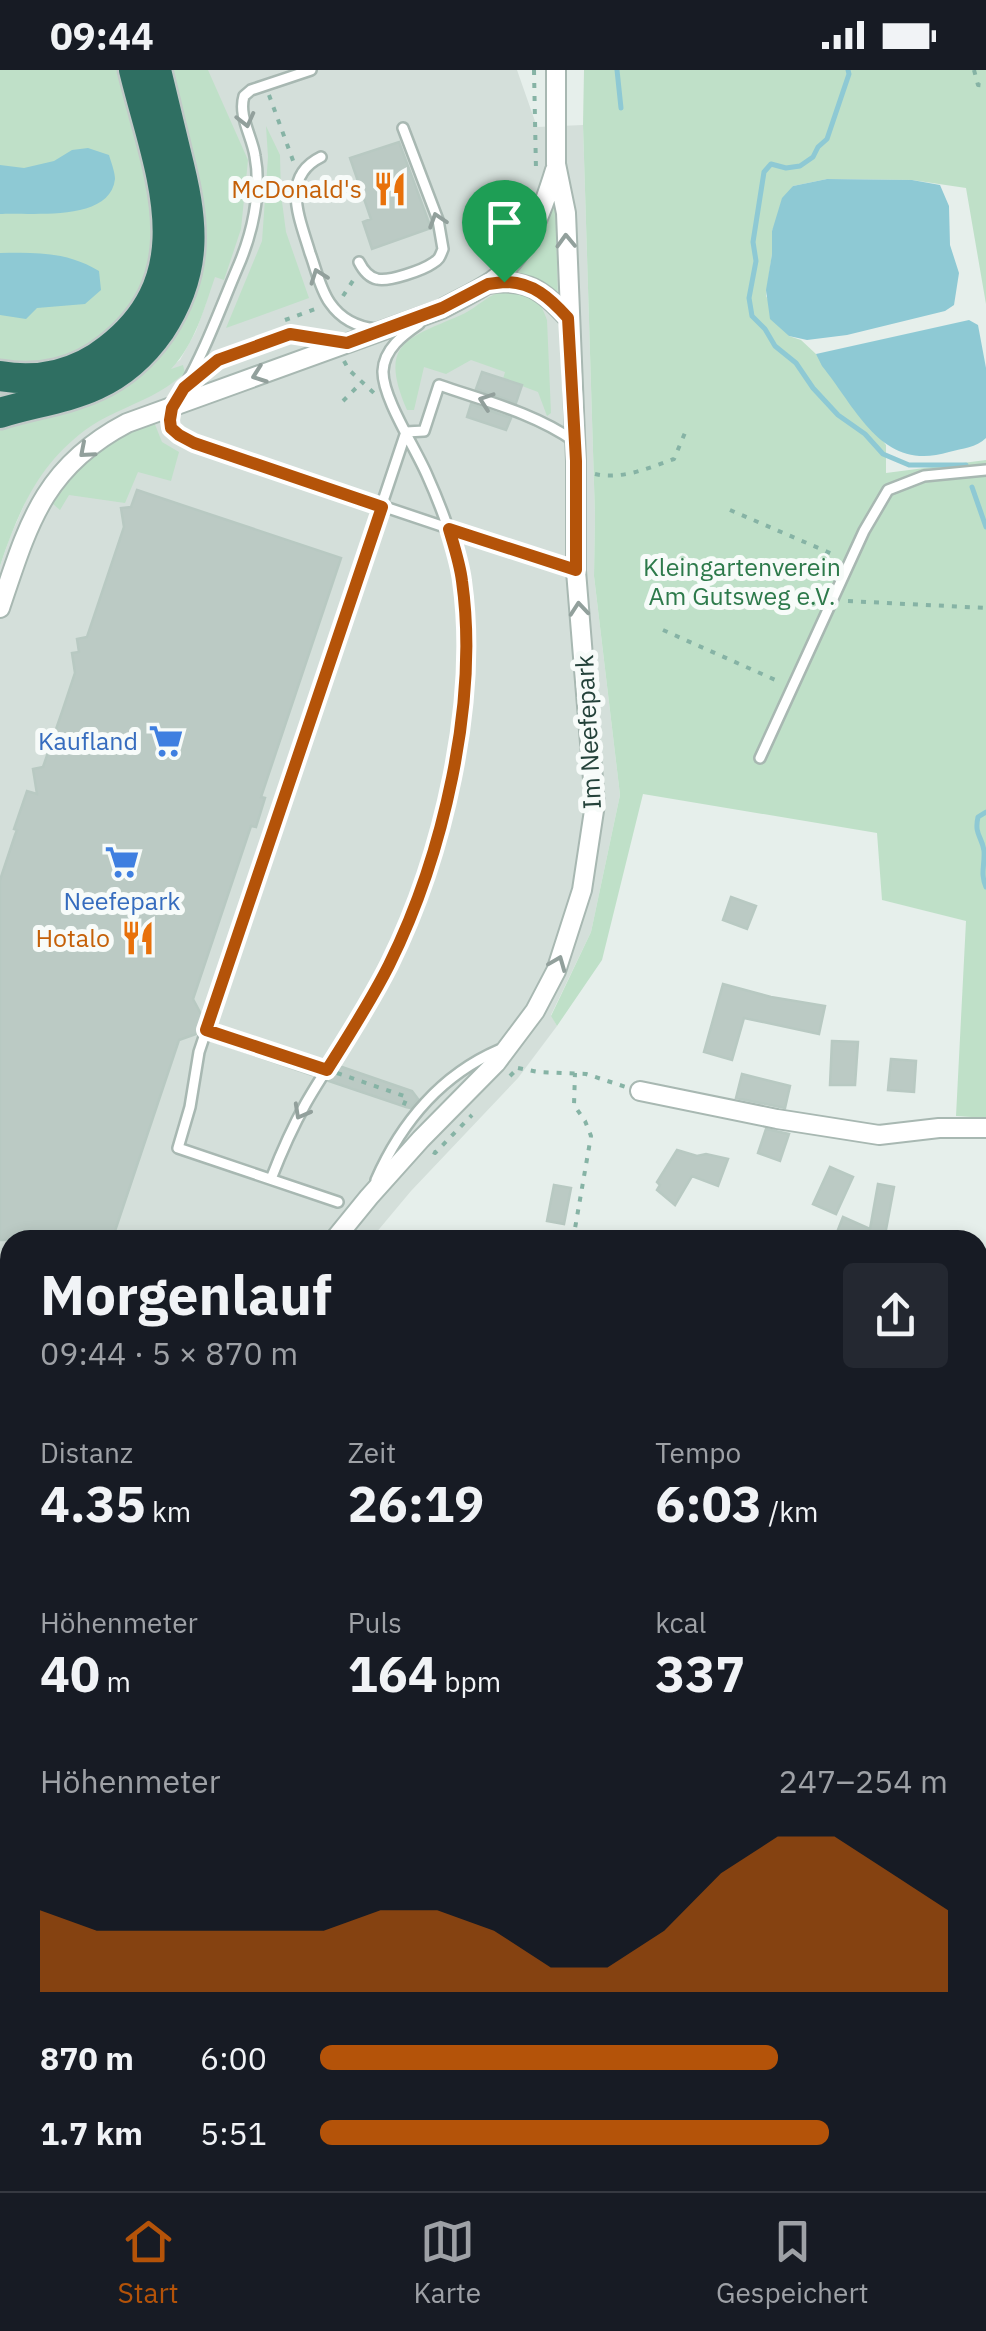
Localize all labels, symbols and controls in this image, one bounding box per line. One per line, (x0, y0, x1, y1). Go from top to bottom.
text: 09:44 (50, 11, 154, 60)
one-way arrow (234, 111, 255, 128)
restaurant icon: McDonald's (371, 170, 409, 208)
place label: McDonald's (231, 172, 362, 205)
pin (462, 180, 547, 283)
icon: arrive (477, 195, 532, 250)
one-way arrow (428, 212, 448, 229)
one-way arrow (556, 232, 577, 248)
one-way arrow (310, 268, 330, 285)
one-way arrow (252, 363, 269, 384)
one-way arrow (478, 393, 495, 413)
one-way arrow (79, 439, 98, 457)
park label: Kleingartenverein Am Gutsweg e.V. (643, 550, 841, 612)
one-way arrow (569, 601, 591, 617)
street label: Im Neefepark (567, 654, 608, 810)
supermarket icon: Kaufland (147, 722, 185, 760)
place label: Kaufland (38, 724, 138, 757)
supermarket icon: Neefepark (103, 843, 141, 881)
place label: Neefepark (63, 884, 181, 917)
restaurant icon: Hotalo (119, 919, 157, 957)
place label: Hotalo (35, 921, 110, 954)
one-way arrow (547, 955, 567, 973)
one-way arrow (294, 1102, 313, 1120)
text: Morgenlauf (40, 1259, 332, 1330)
button: share (843, 1263, 948, 1368)
text: 09:44 · 5 × 870 m (40, 1332, 298, 1374)
text: Distanz (40, 1434, 133, 1471)
text: Zeit (348, 1434, 396, 1471)
text: Tempo (655, 1434, 741, 1471)
text: 4.35 (40, 1471, 146, 1536)
text: 26:19 (348, 1471, 484, 1536)
text: 6:03 (655, 1471, 762, 1536)
text: km (146, 1493, 191, 1530)
text: /km (762, 1493, 818, 1530)
text: Höhenmeter (40, 1604, 198, 1641)
text: Puls (348, 1604, 402, 1641)
text: kcal (655, 1604, 706, 1641)
text: 40 (40, 1641, 100, 1706)
text: 164 (348, 1641, 438, 1706)
text: 337 (655, 1641, 745, 1706)
text: m (100, 1663, 131, 1700)
text: bpm (438, 1663, 501, 1700)
text: Höhenmeter (40, 1760, 220, 1802)
text: 247–254 m (778, 1760, 948, 1802)
text: 870 m (40, 2037, 134, 2079)
text: 6:00 (200, 2037, 267, 2079)
text: 1.7 km (40, 2112, 143, 2154)
text: 5:51 (200, 2112, 267, 2154)
tab: Start (117, 2214, 179, 2311)
tab: Karte (413, 2214, 481, 2311)
tab: Gespeichert (716, 2214, 869, 2311)

